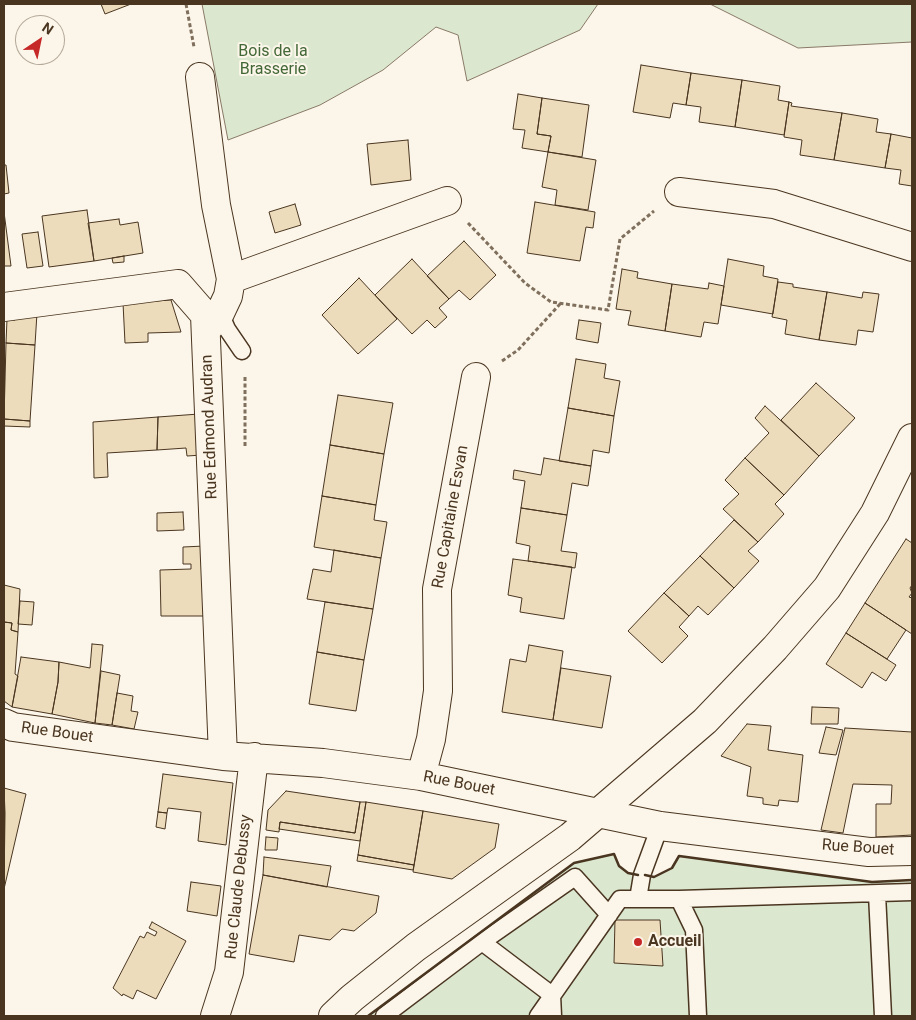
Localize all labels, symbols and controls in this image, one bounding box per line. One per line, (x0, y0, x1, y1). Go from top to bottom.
north arrow (15, 15, 65, 65)
text: N (39, 19, 56, 38)
park label: Bois de la Brasserie (238, 42, 308, 80)
street label: Rue Edmond Audran (198, 354, 222, 500)
street label: Rue Capitaine Esvan (429, 444, 473, 590)
street label: Rue Bouet (20, 718, 94, 748)
street label: Rue Bouet (421, 768, 497, 800)
street label: Rue Claude Debussy (222, 814, 256, 960)
street label: Rue Bouet (821, 836, 895, 860)
place label: Accueil (648, 932, 701, 952)
marker: Accueil (632, 936, 644, 948)

